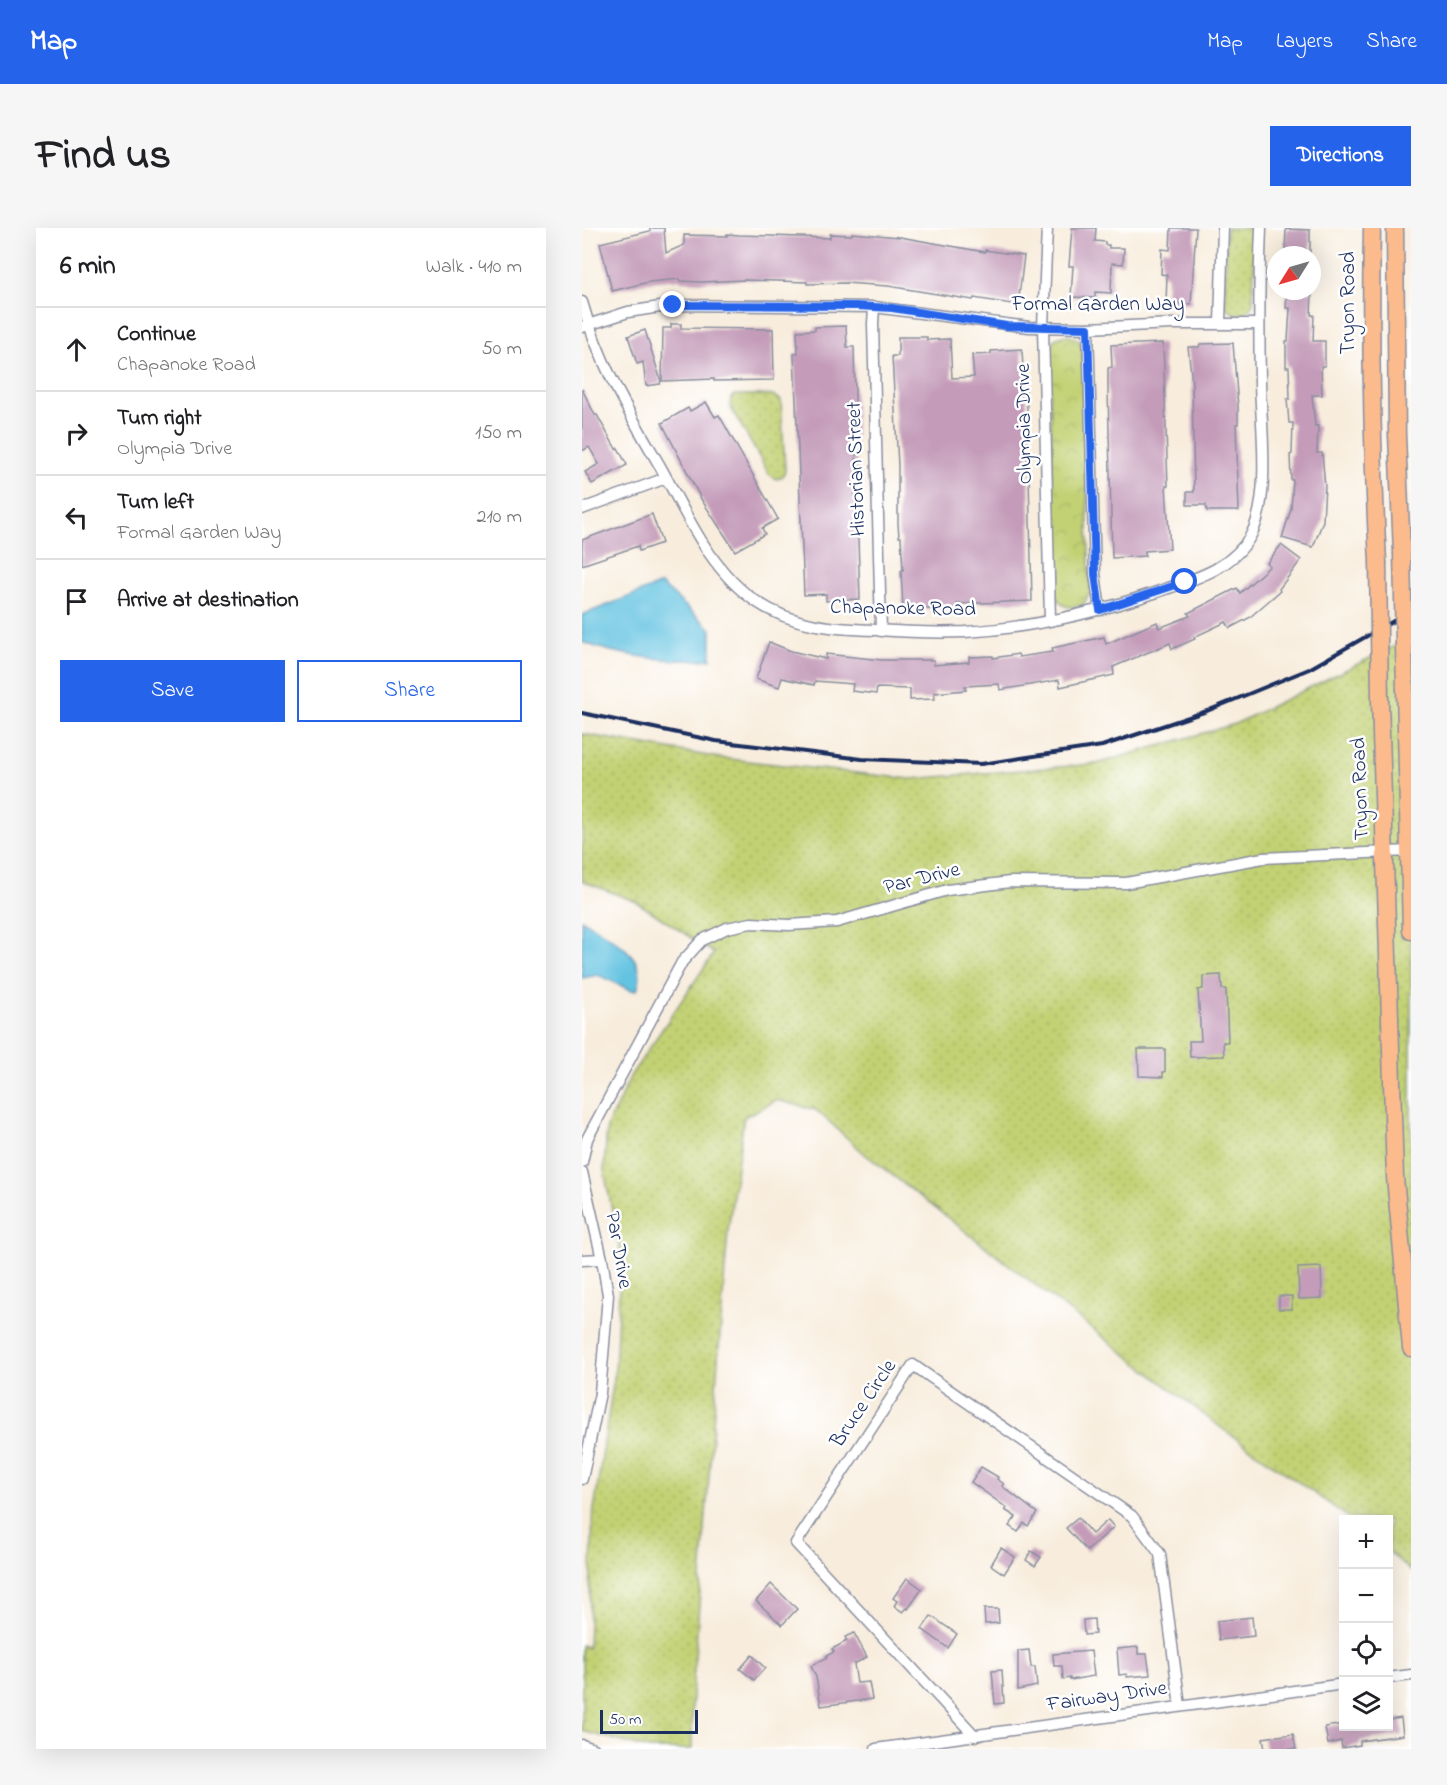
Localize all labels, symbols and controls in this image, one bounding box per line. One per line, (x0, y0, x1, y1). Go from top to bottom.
text: Map (30, 22, 77, 63)
text: Map (1207, 27, 1243, 57)
text: Layers (1276, 27, 1333, 57)
text: Share (1366, 27, 1417, 57)
text: Find us (36, 126, 171, 187)
button: Directions (1270, 126, 1411, 186)
north arrow (1267, 246, 1321, 300)
text: 6 min (60, 248, 116, 286)
street label: Tryon Road (1334, 251, 1366, 355)
text: Walk · 410 m (426, 253, 522, 282)
street label: Formal Garden Way (1011, 290, 1184, 322)
route end (659, 291, 685, 317)
text: Continue (117, 319, 196, 351)
icon: ahead (60, 333, 93, 366)
text: 50 m (481, 335, 522, 364)
text: Chapanoke Road (117, 351, 256, 380)
street label: Olympia Drive (1009, 363, 1043, 485)
street label: Historian Street (840, 401, 874, 537)
text: Turn right (117, 403, 202, 435)
icon: right (60, 417, 93, 450)
text: 150 m (475, 419, 522, 448)
text: Olympia Drive (117, 435, 232, 464)
text: Turn left (117, 487, 194, 519)
icon: left (60, 501, 93, 534)
text: 210 m (477, 503, 522, 532)
text: Formal Garden Way (117, 519, 281, 548)
route start (1171, 568, 1197, 594)
icon: arrive (60, 585, 93, 618)
text: Arrive at destination (117, 585, 299, 617)
street label: Chapanoke Road (830, 593, 976, 625)
button: Save (60, 660, 285, 722)
button: Share (297, 660, 522, 722)
street label: Tryon Road (1344, 737, 1380, 841)
street label: Par Drive (881, 855, 964, 903)
street label: Par Drive (596, 1209, 640, 1292)
street label: Bruce Circle (823, 1353, 905, 1455)
map controls (1339, 1515, 1393, 1731)
button: + (1339, 1515, 1393, 1569)
button: − (1339, 1569, 1393, 1623)
button: locate (1339, 1623, 1393, 1677)
street label: Fairway Drive (1044, 1674, 1170, 1722)
button: layers (1339, 1677, 1393, 1731)
scale bar (600, 1707, 698, 1734)
text: 50 m (609, 1708, 641, 1732)

